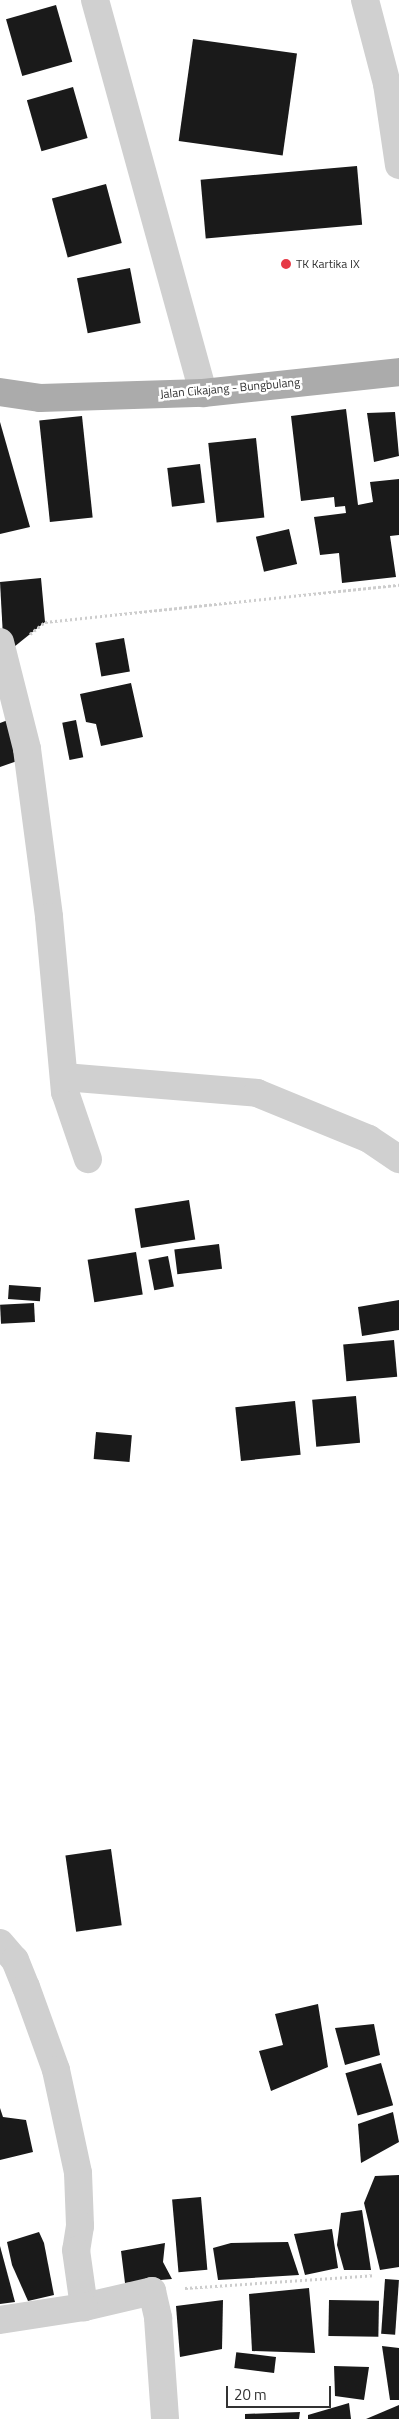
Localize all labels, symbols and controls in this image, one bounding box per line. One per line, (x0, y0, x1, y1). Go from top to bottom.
place label: TK Kartika IX (296, 257, 360, 271)
marker: TK Kartika IX (280, 258, 292, 270)
street label: Jalan Cikajang - Bungbulang (159, 375, 301, 401)
scale bar (229, 2376, 334, 2408)
text: 20 m (234, 2383, 267, 2406)

